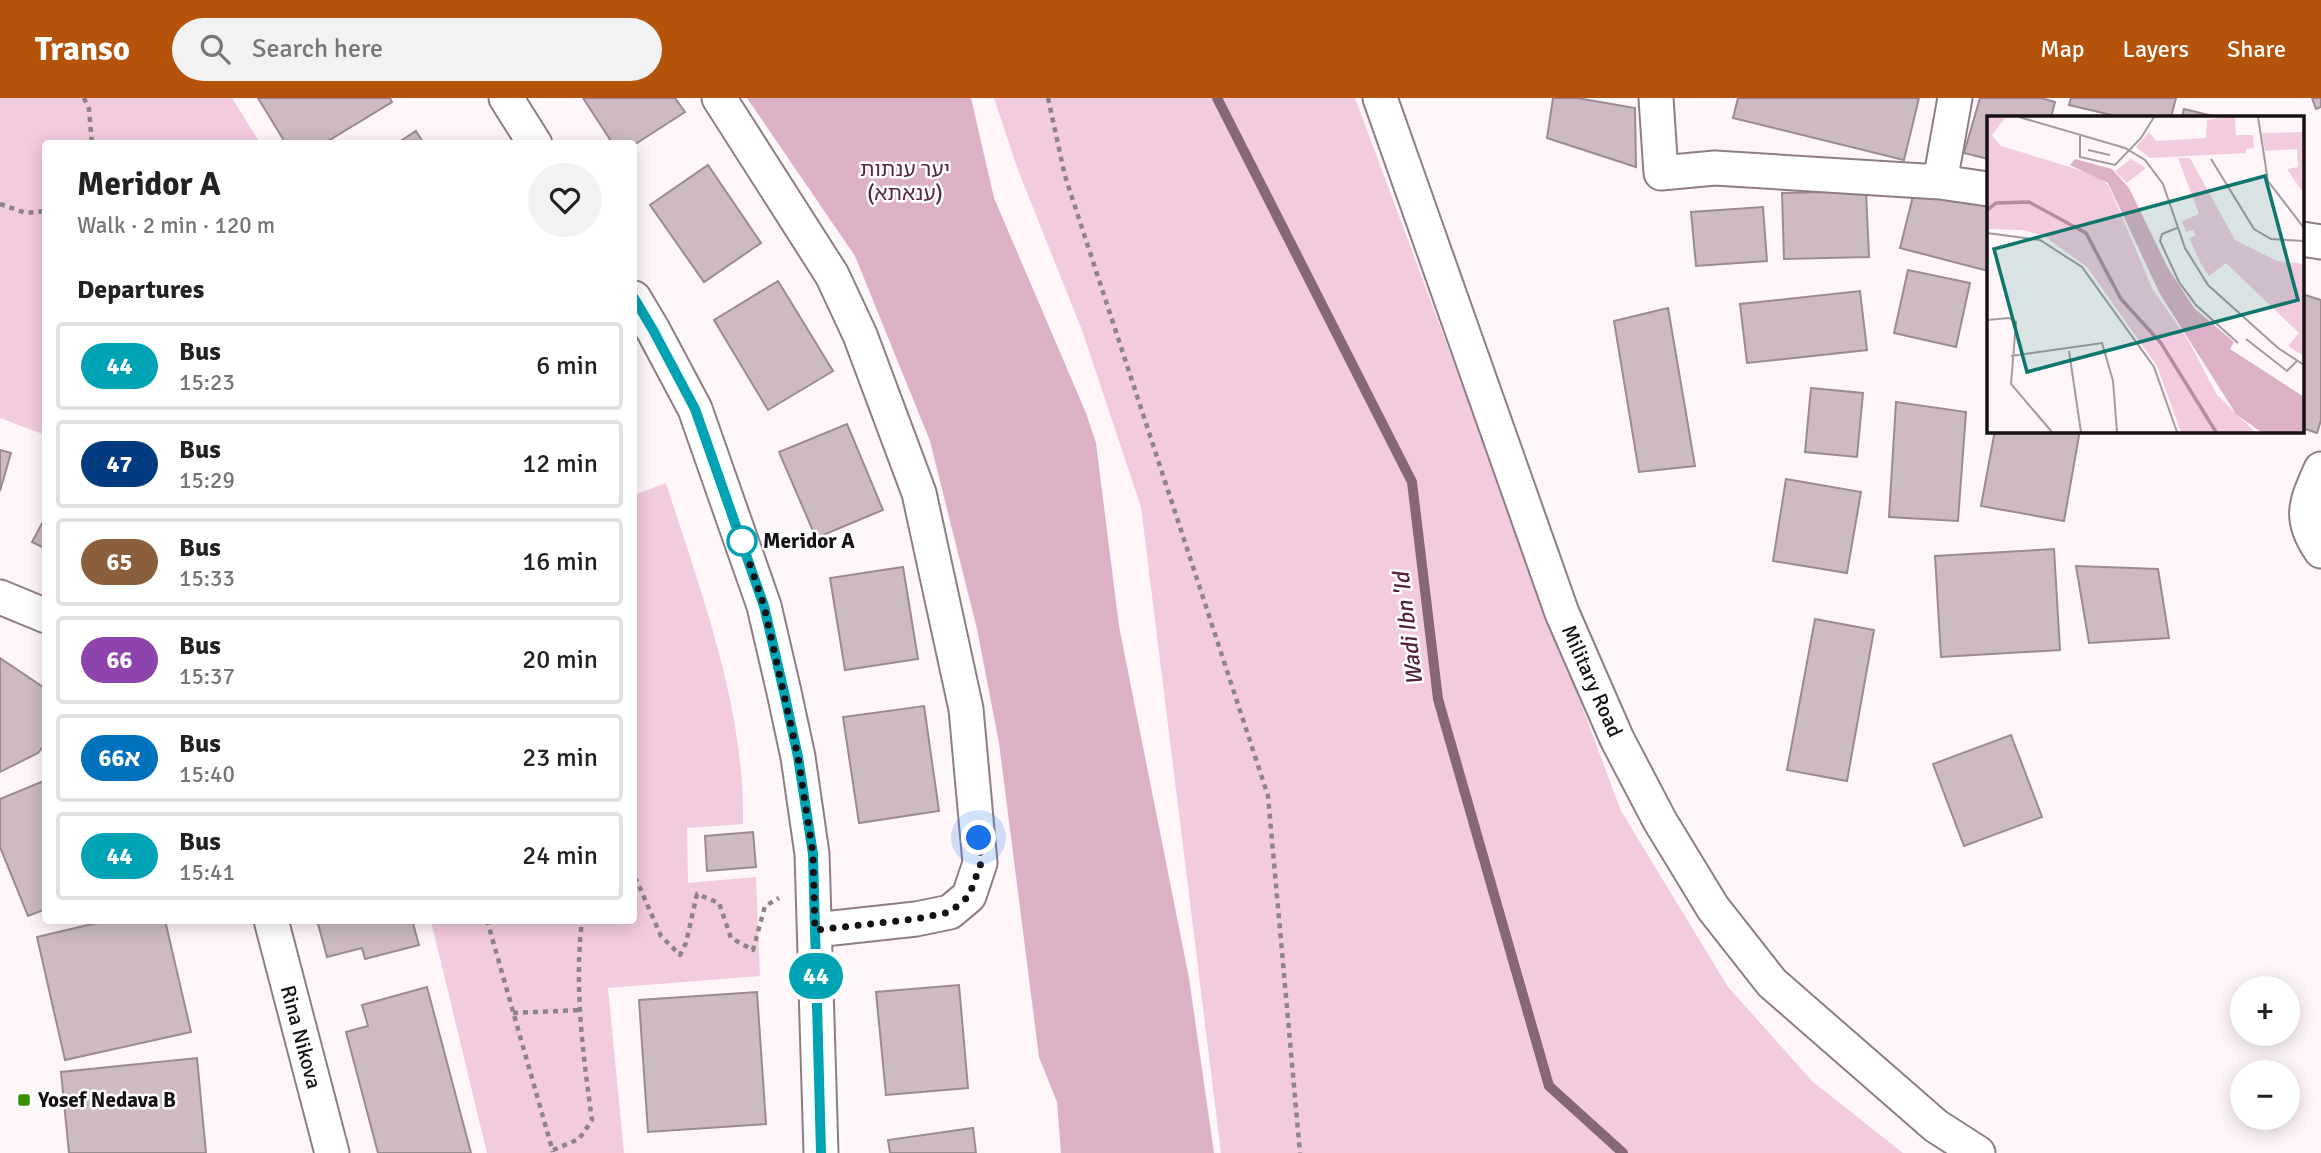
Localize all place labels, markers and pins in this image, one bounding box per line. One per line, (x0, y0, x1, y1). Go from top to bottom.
marker: Meridor A (727, 526, 757, 556)
place label: Meridor A (763, 528, 855, 554)
place label: Yosef Nedava B (37, 1087, 176, 1113)
marker: Yosef Nedava B (16, 1092, 32, 1108)

